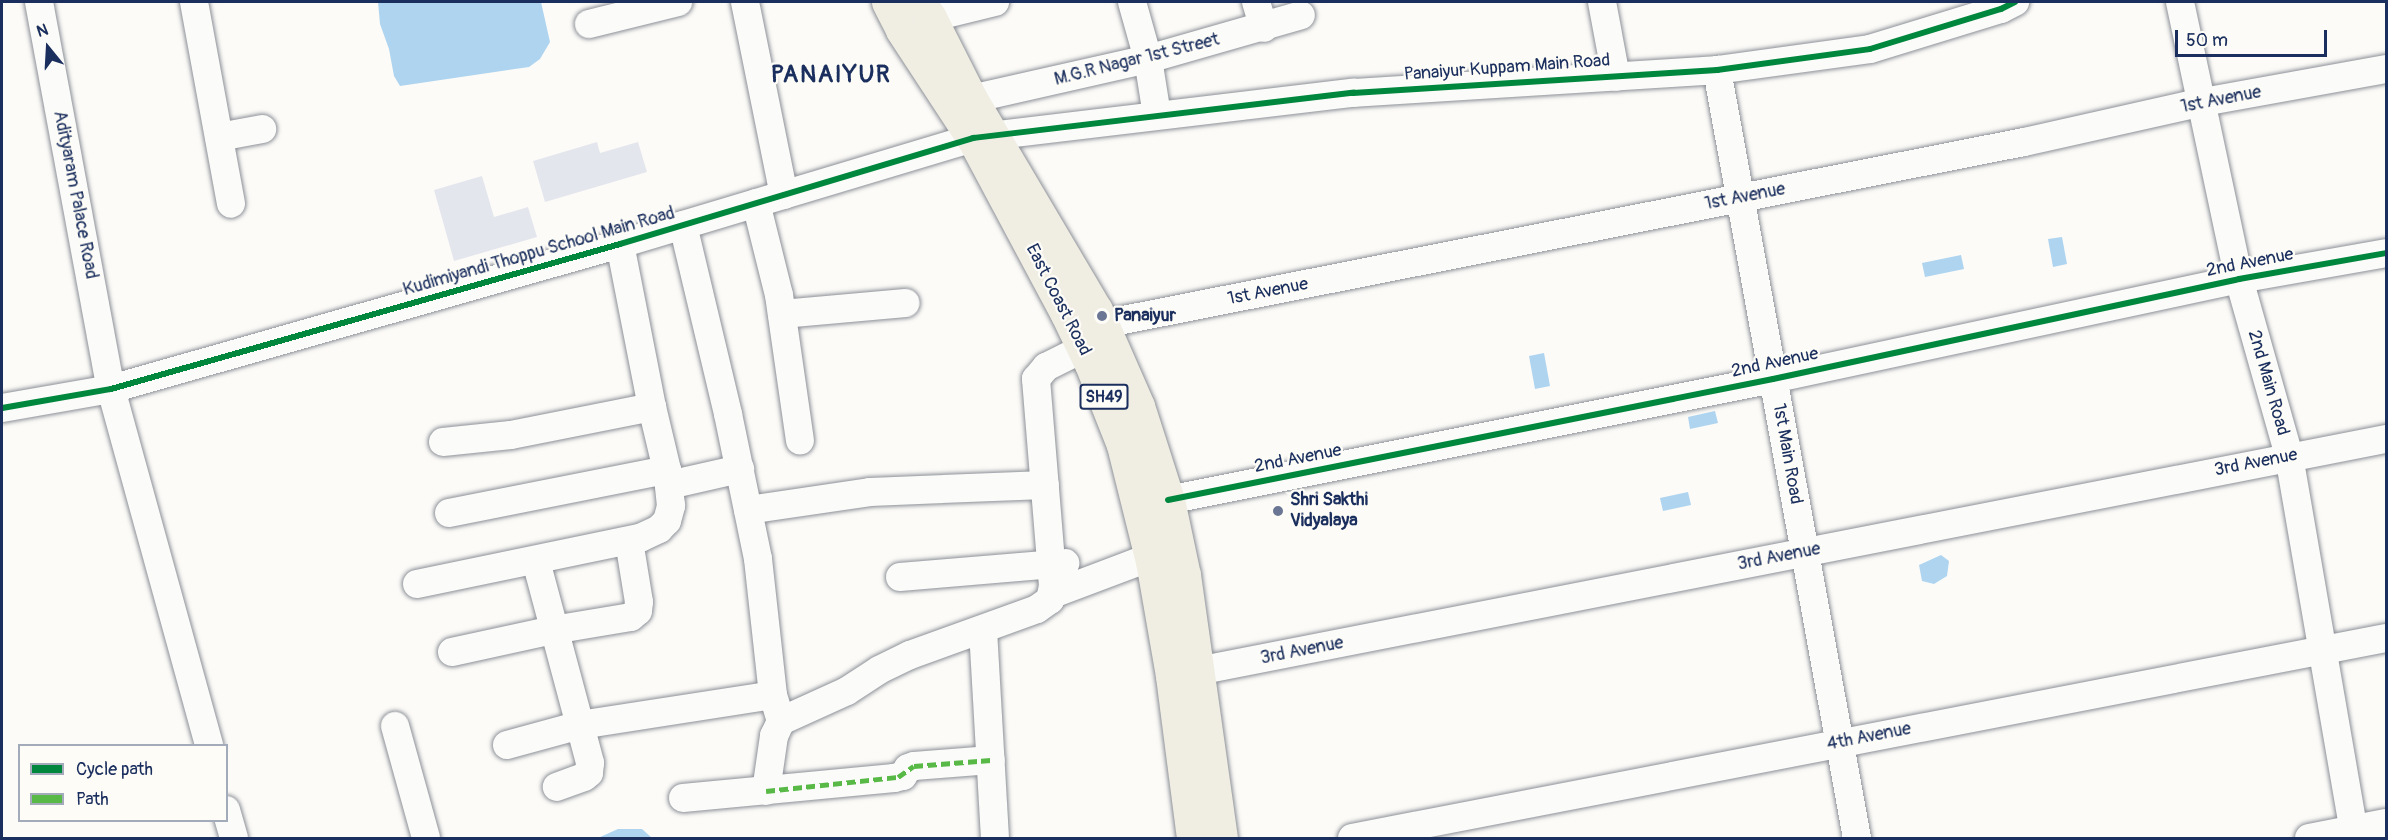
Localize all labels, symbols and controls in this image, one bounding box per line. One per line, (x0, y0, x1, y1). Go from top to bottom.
north arrow (18, 18, 78, 78)
scale bar (2178, 18, 2330, 56)
text: N (34, 20, 51, 42)
street label: M.G.R Nagar 1st Street (1052, 29, 1222, 91)
text: 50 m (2186, 29, 2228, 52)
street label: Panaiyur Kuppam Main Road (1403, 50, 1611, 86)
district label: PANAIYUR (771, 61, 891, 89)
street label: 1st Avenue (2179, 82, 2263, 118)
street label: Adityaram Palace Road (48, 109, 102, 281)
street label: 1st Avenue (1703, 179, 1787, 215)
street label: Kudimiyandi Thoppu School Main Road (401, 203, 677, 301)
street label: East Coast Road (1021, 240, 1095, 360)
street label: 2nd Avenue (2205, 244, 2295, 282)
street label: 1st Avenue (1226, 274, 1310, 310)
place label: Panaiyur (1114, 305, 1176, 327)
marker: Panaiyur (1095, 309, 1109, 323)
street label: 2nd Main Road (2243, 328, 2293, 438)
street label: 2nd Avenue (1730, 343, 1820, 383)
road number: SH49 (1078, 384, 1130, 410)
street label: 1st Main Road (1768, 402, 1806, 506)
street label: 2nd Avenue (1253, 440, 1343, 478)
street label: 3rd Avenue (2213, 444, 2299, 482)
place label: Shri Sakthi Vidyalaya (1290, 490, 1368, 532)
marker: Shri Sakthi Vidyalaya (1271, 504, 1285, 518)
street label: 3rd Avenue (1736, 538, 1822, 576)
street label: 3rd Avenue (1259, 632, 1345, 670)
street label: 4th Avenue (1825, 718, 1913, 756)
legend (18, 744, 228, 822)
text: Cycle path (76, 758, 153, 781)
text: Path (76, 788, 109, 811)

